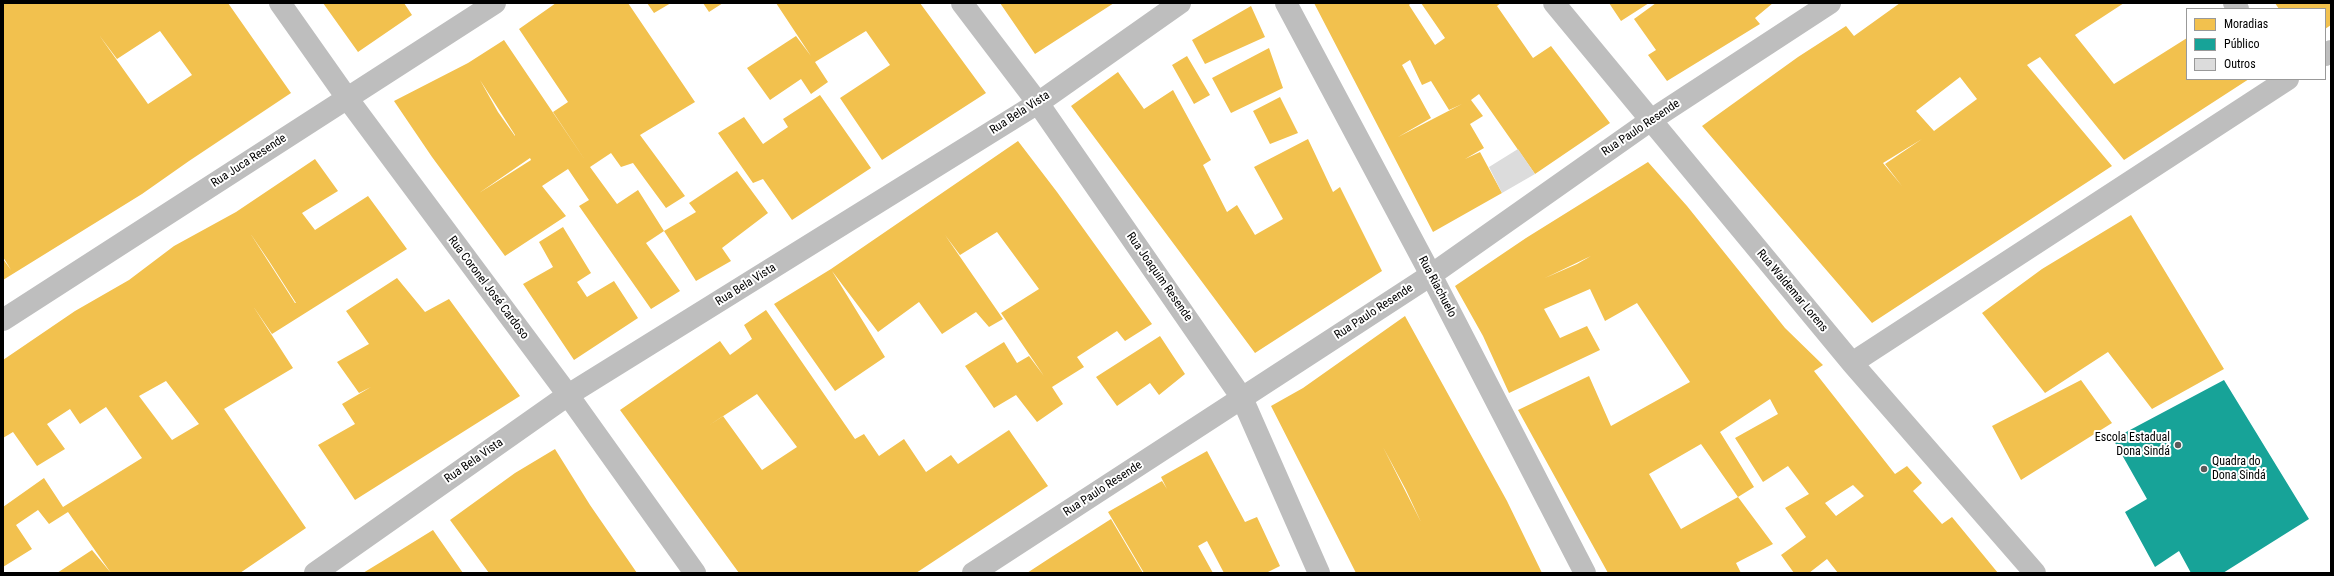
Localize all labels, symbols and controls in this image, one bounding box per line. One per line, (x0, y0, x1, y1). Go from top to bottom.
legend (2186, 8, 2326, 80)
text: Moradias (2224, 17, 2268, 31)
text: Público (2224, 37, 2259, 51)
text: Outros (2224, 57, 2256, 71)
street label: Rua Bela Vista (987, 88, 1053, 138)
street label: Rua Paulo Resende (1599, 97, 1683, 159)
street label: Rua Juca Resende (209, 131, 289, 191)
street label: Rua Joaquim Resende (1123, 230, 1195, 324)
street label: Rua Coronel José Cardoso (445, 234, 531, 342)
street label: Rua Waldemar Lorens (1753, 247, 1831, 335)
street label: Rua Riachuelo (1415, 254, 1459, 320)
street label: Rua Bela Vista (713, 261, 779, 309)
street label: Rua Paulo Resende (1332, 281, 1416, 343)
place label: Escola Estadual Dona Sindá (2095, 431, 2170, 459)
street label: Rua Bela Vista (442, 435, 506, 487)
marker: Escola Estadual Dona Sindá (2173, 440, 2183, 450)
place label: Quadra do Dona Sindá (2212, 455, 2266, 483)
street label: Rua Paulo Resende (1061, 458, 1145, 520)
marker: Quadra do Dona Sindá (2199, 464, 2209, 474)

